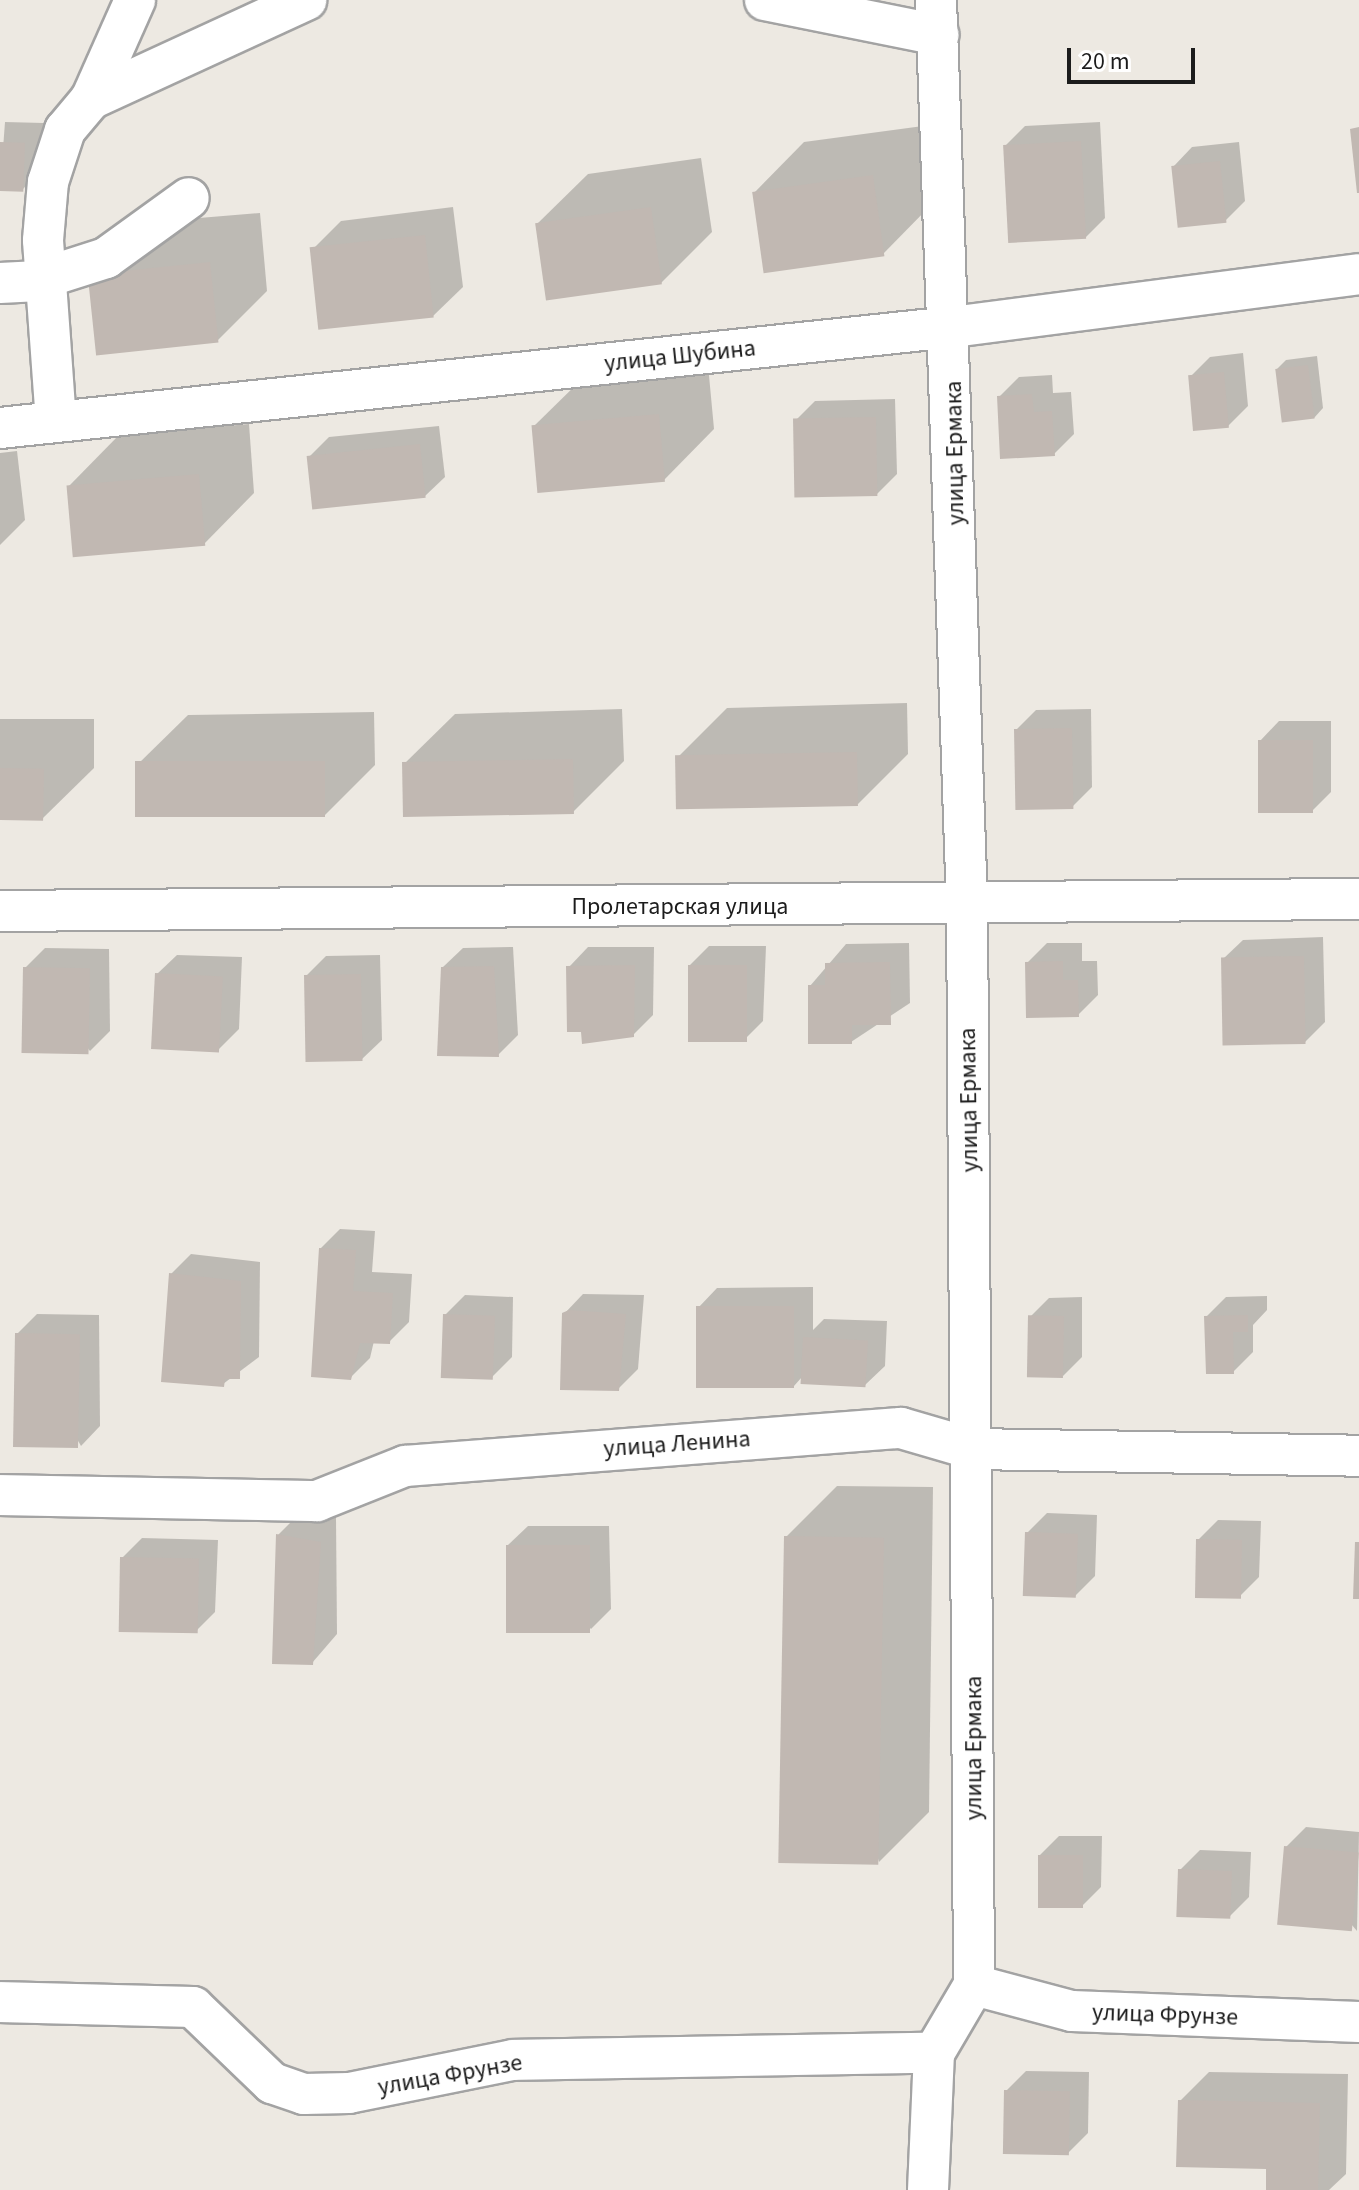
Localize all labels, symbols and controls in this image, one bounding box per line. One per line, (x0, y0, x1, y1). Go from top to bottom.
scale bar (1071, 32, 1199, 82)
text: 20 m (1081, 44, 1130, 79)
street label: улица Шубина (603, 334, 757, 378)
street label: улица Ермака (939, 380, 971, 526)
street label: Пролетарская улица (572, 893, 788, 921)
street label: улица Ермака (953, 1027, 985, 1173)
street label: улица Ленина (602, 1424, 752, 1464)
street label: улица Ермака (960, 1676, 988, 1820)
street label: улица Фрунзе (1092, 1998, 1238, 2032)
street label: улица Фрунзе (376, 2048, 524, 2102)

